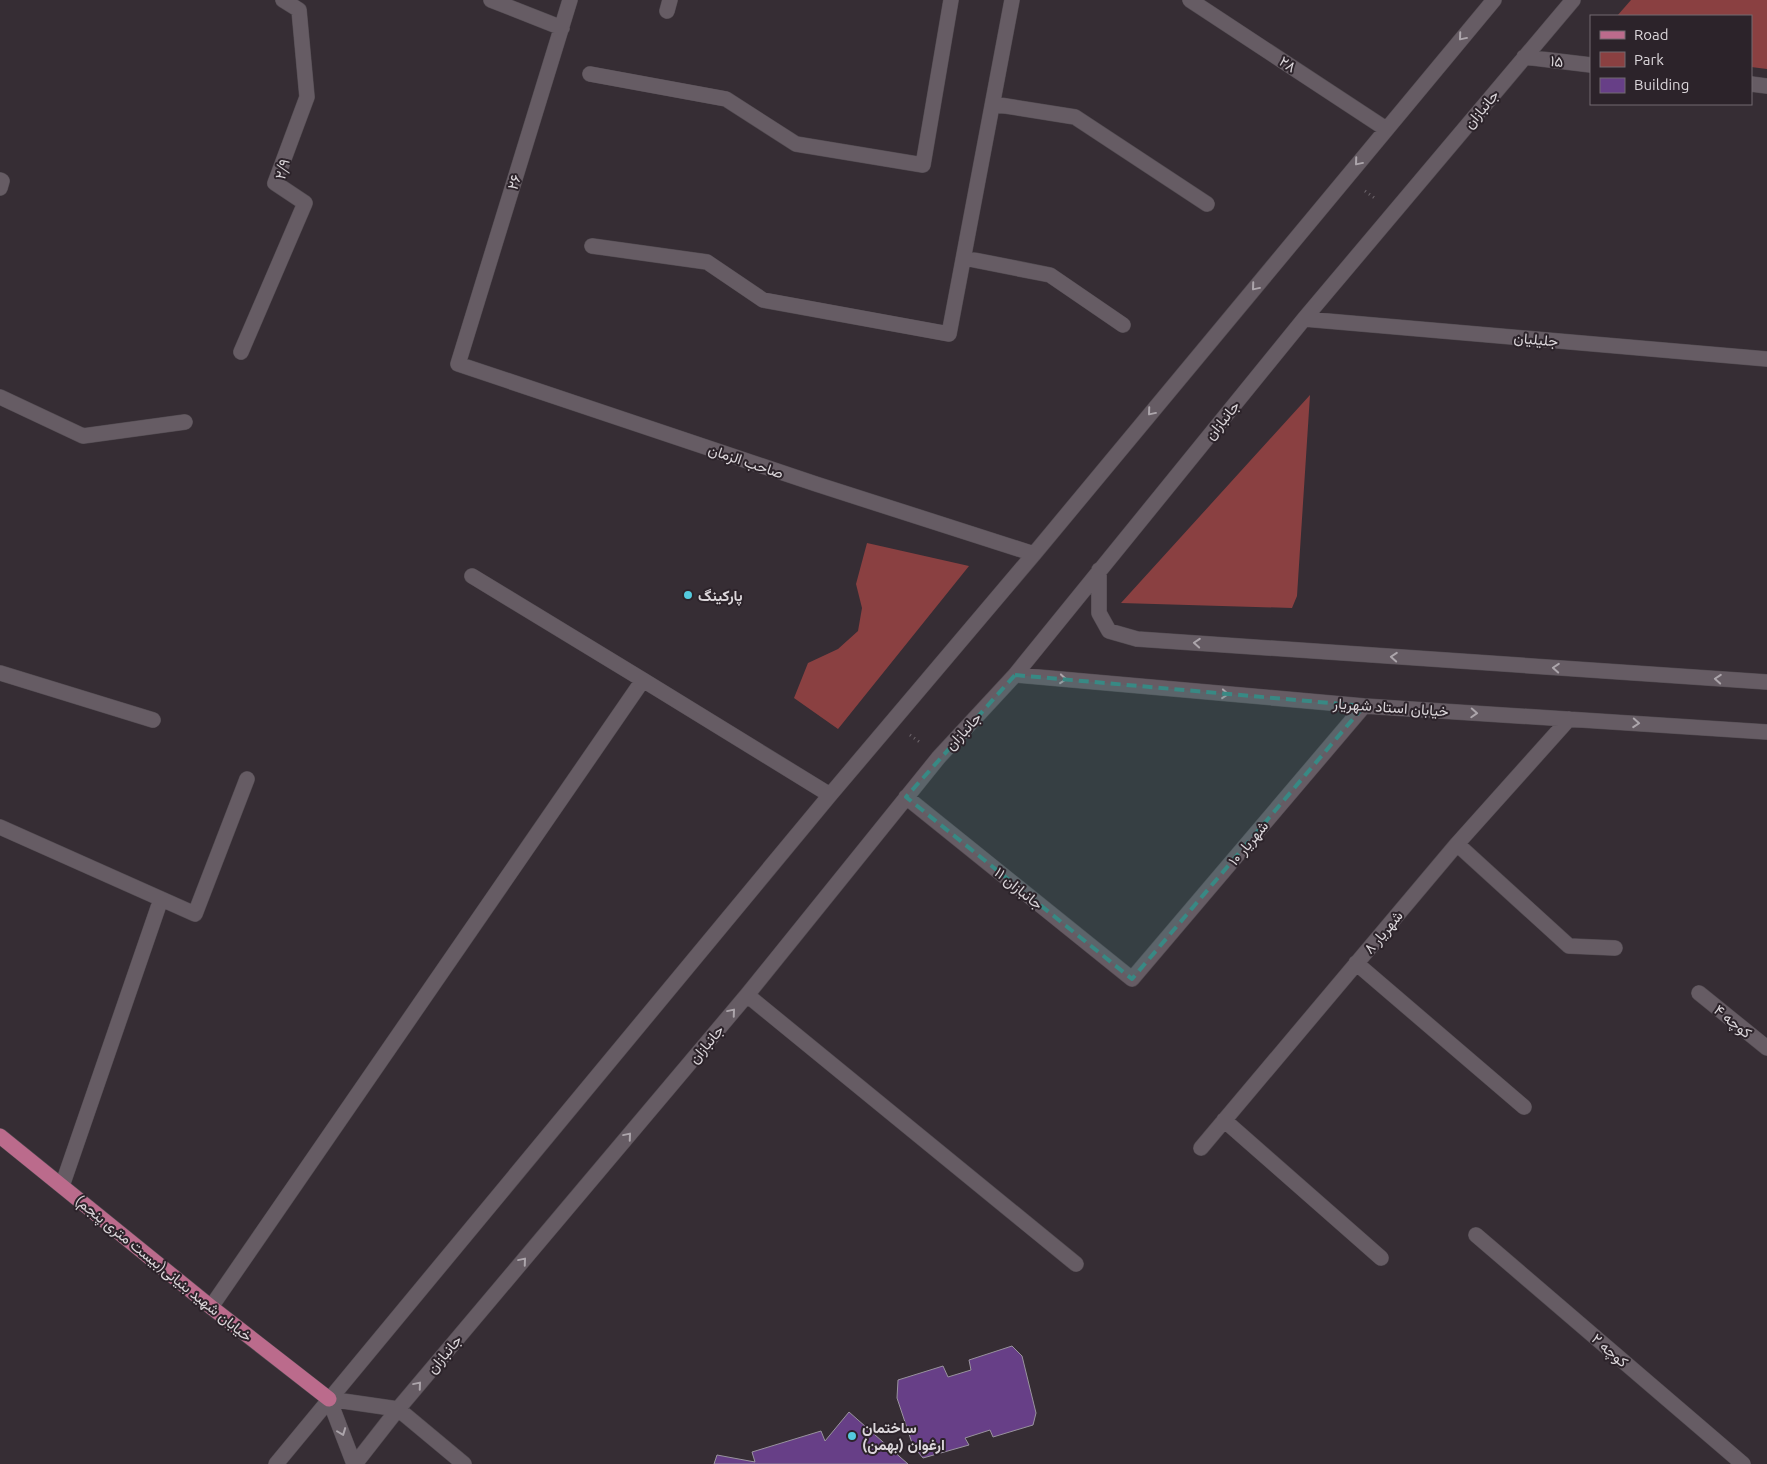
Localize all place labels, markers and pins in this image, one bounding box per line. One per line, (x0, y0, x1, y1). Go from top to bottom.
place label: پارکینگ (698, 587, 743, 606)
marker: پارکینگ (682, 589, 694, 601)
place label: ساختمان ارغوان (بهمن) (862, 1419, 945, 1454)
marker: ساختمان ارغوان (بهمن) (846, 1430, 858, 1442)

